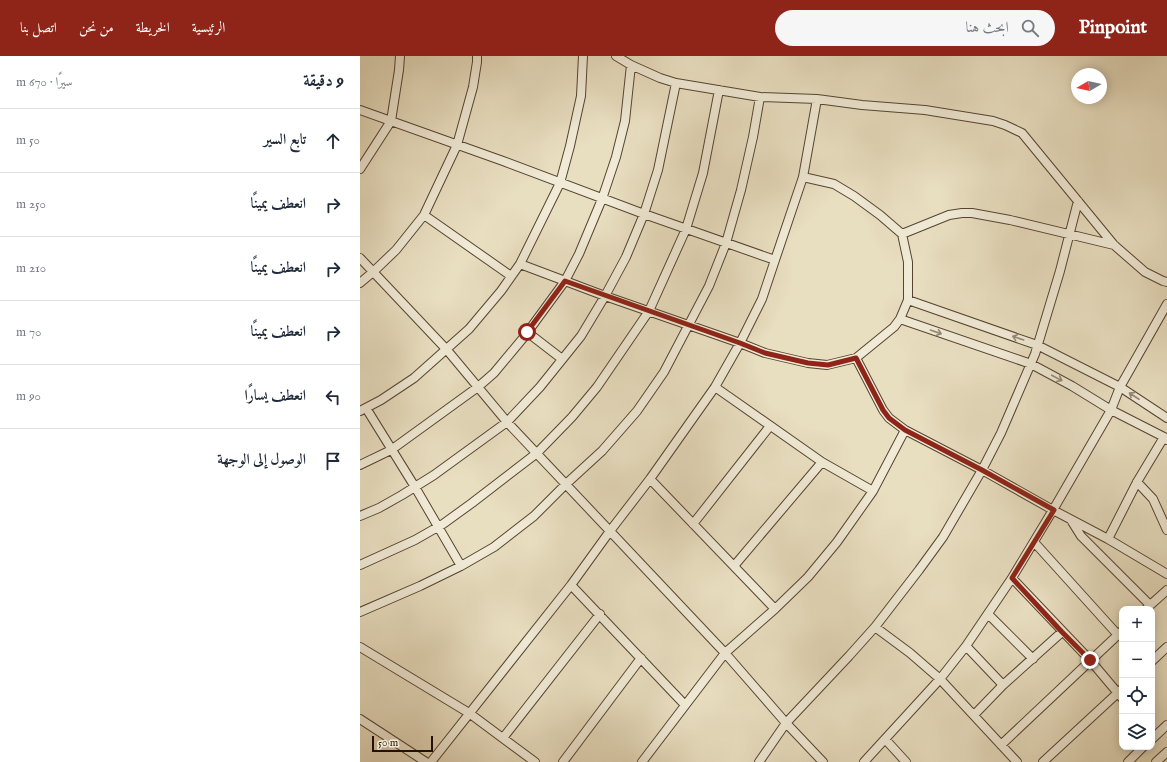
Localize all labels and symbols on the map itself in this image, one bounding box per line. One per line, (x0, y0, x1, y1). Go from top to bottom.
north arrow (1071, 68, 1107, 104)
route start (518, 323, 536, 341)
one-way arrow (930, 328, 942, 336)
one-way arrow (1013, 334, 1025, 342)
one-way arrow (1051, 375, 1063, 382)
one-way arrow (1129, 392, 1140, 401)
route end (1081, 651, 1099, 669)
scale bar (372, 734, 433, 753)

